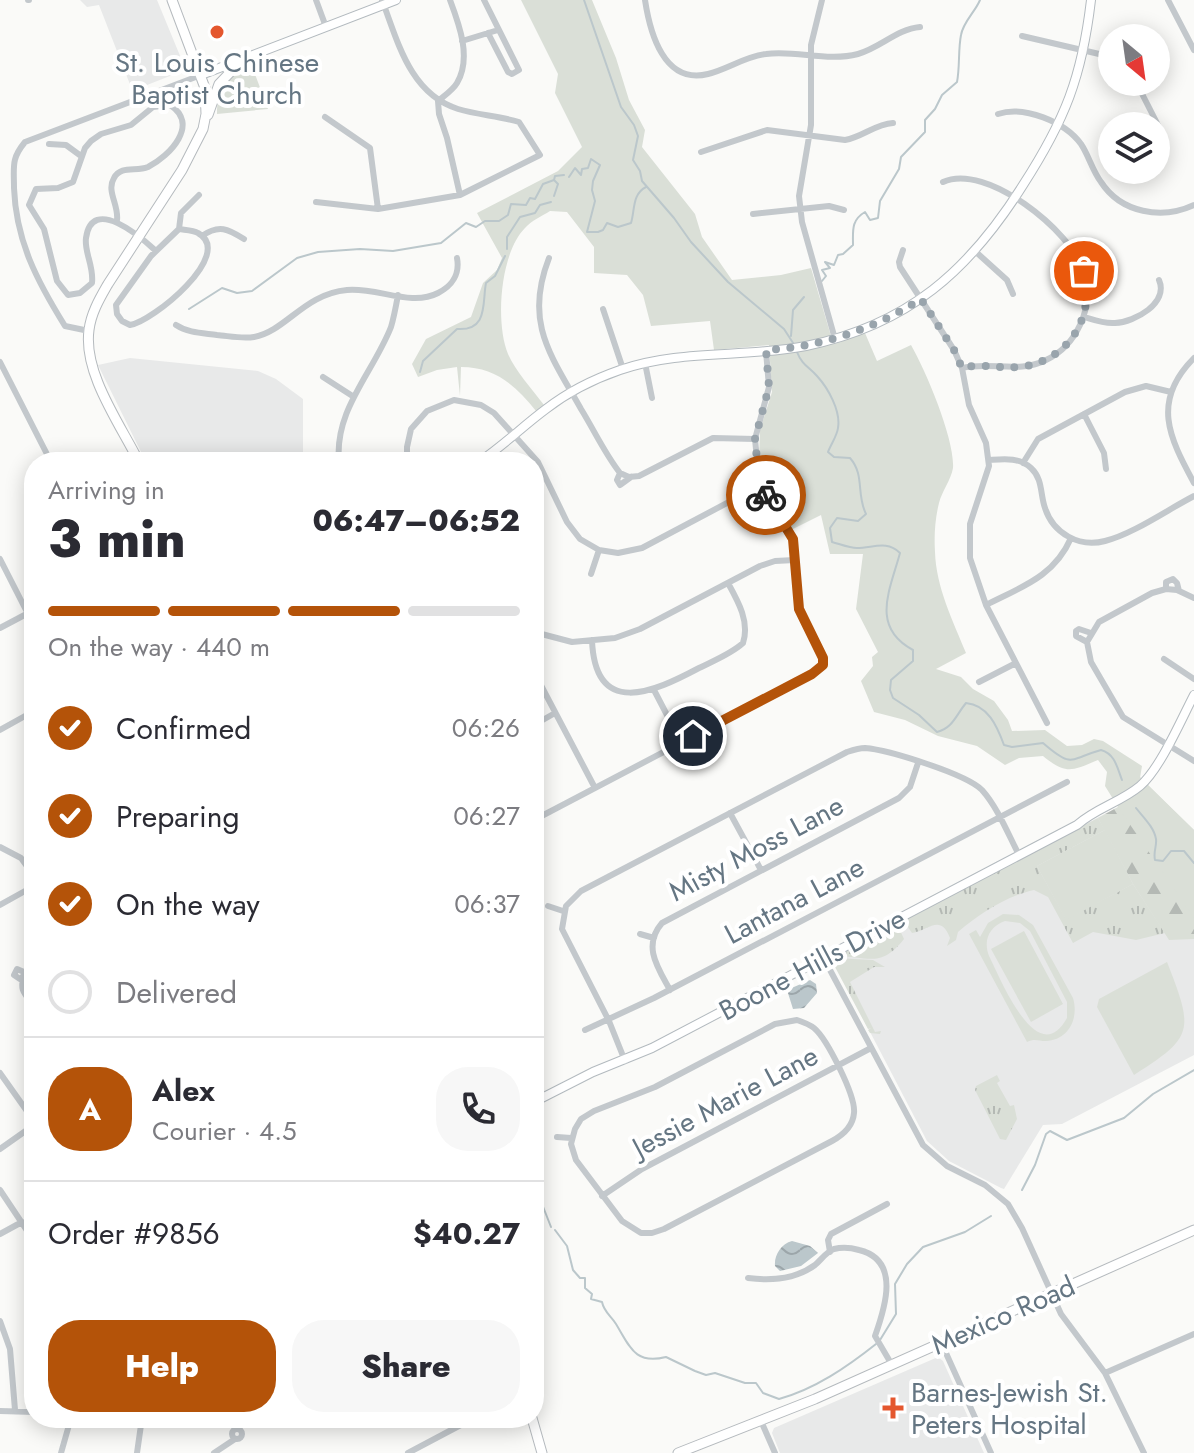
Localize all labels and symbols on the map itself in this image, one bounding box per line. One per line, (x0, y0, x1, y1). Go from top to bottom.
marker: St. Louis Chinese Baptist Church (208, 23, 226, 41)
north arrow (1098, 24, 1170, 96)
place label: St. Louis Chinese Baptist Church (115, 42, 319, 115)
pin (1050, 237, 1118, 305)
courier (726, 455, 806, 535)
pin (659, 702, 727, 770)
street label: Misty Moss Lane (661, 785, 851, 912)
street label: Lantana Lane (717, 846, 871, 954)
street label: Boone Hills Drive (712, 898, 913, 1031)
street label: Jessie Marie Lane (622, 1035, 825, 1170)
street label: Mexico Road (925, 1266, 1082, 1365)
place label: Barnes-Jewish St. Peters Hospital (911, 1372, 1108, 1445)
marker: Barnes-Jewish St. Peters Hospital (882, 1397, 904, 1419)

